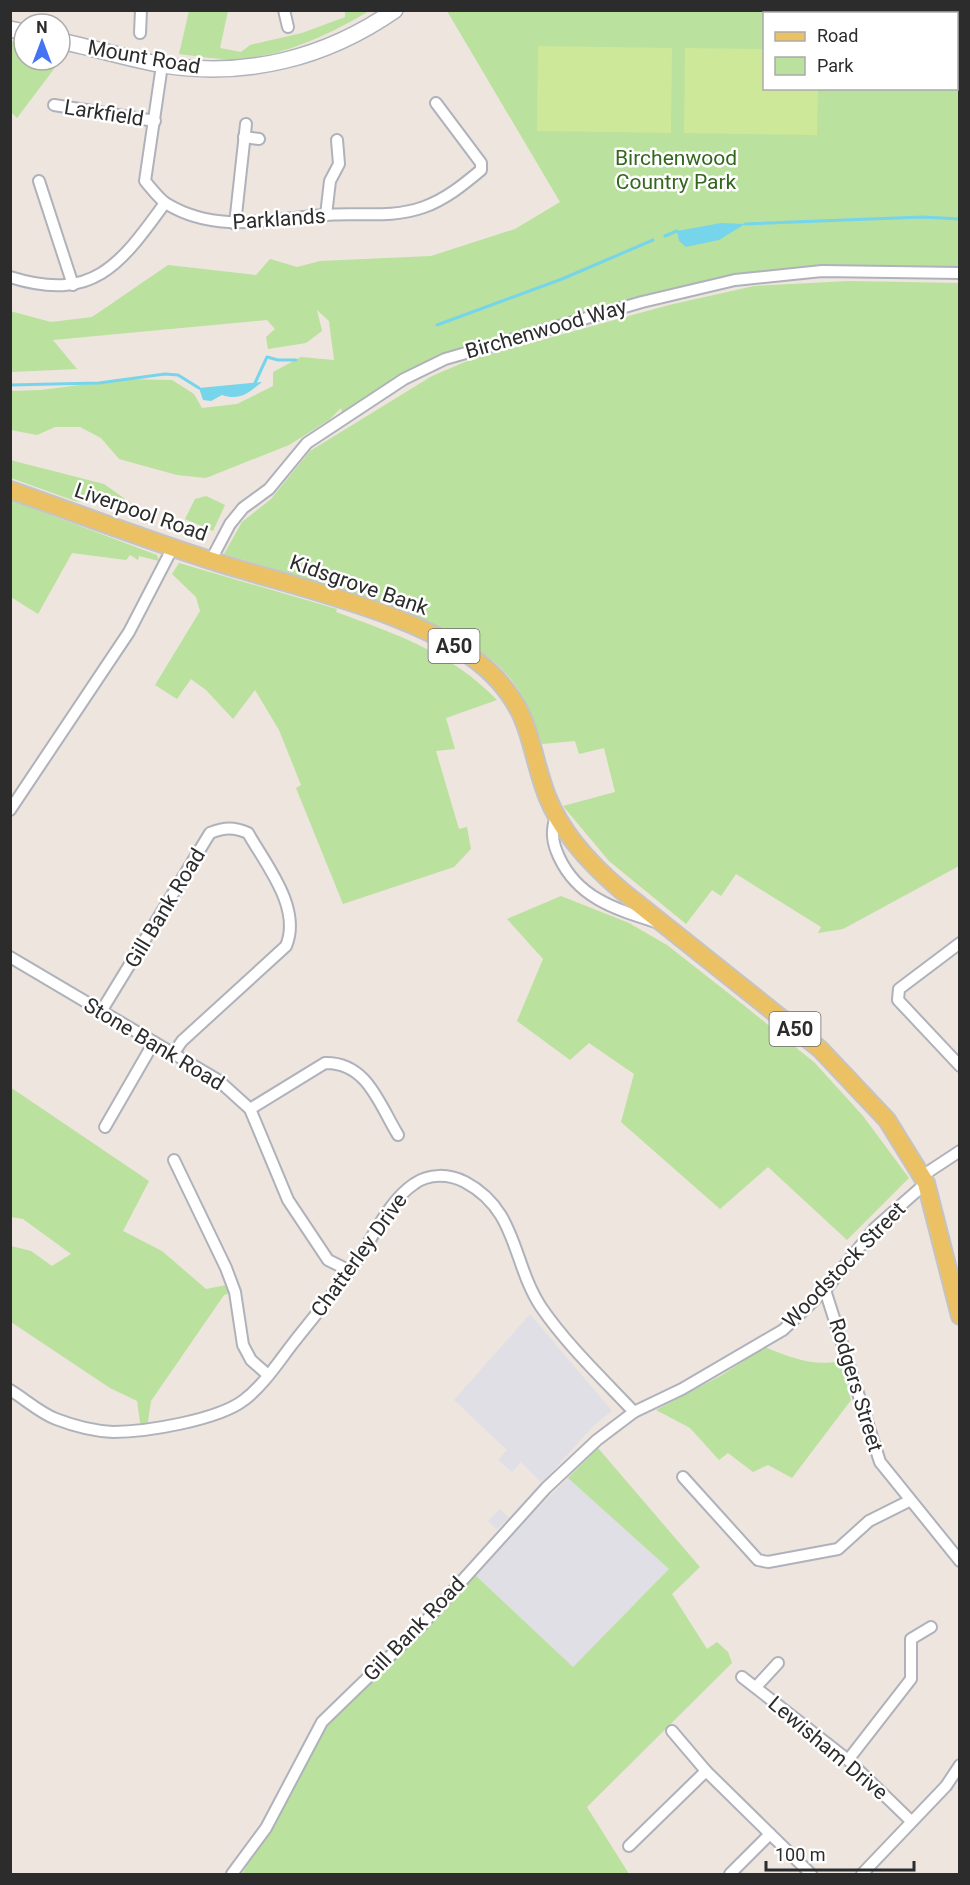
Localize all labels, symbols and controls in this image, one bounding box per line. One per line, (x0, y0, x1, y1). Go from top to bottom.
north arrow (12, 12, 72, 72)
legend (763, 12, 958, 90)
text: N (36, 18, 48, 37)
text: Road (817, 25, 858, 46)
street label: Mount Road (86, 35, 202, 79)
text: Park (817, 55, 854, 76)
street label: Larkfield (63, 95, 145, 131)
park label: Birchenwood Country Park (615, 146, 737, 194)
street label: Parklands (232, 204, 326, 234)
street label: Birchenwood Way (463, 294, 629, 364)
street label: Liverpool Road (71, 478, 211, 546)
street label: Kidsgrove Bank (287, 550, 432, 620)
road number: A50 (428, 629, 480, 663)
street label: Gill Bank Road (120, 844, 210, 972)
street label: Stone Bank Road (80, 993, 228, 1095)
road number: A50 (770, 1012, 820, 1046)
street label: Chatterley Drive (306, 1188, 412, 1322)
street label: Woodstock Street (778, 1197, 910, 1333)
street label: Rodgers Street (824, 1315, 888, 1455)
street label: Gill Bank Road (358, 1572, 470, 1686)
street label: Lewisham Drive (764, 1691, 892, 1805)
scale bar (766, 1834, 914, 1872)
text: 100 m (775, 1844, 826, 1865)

